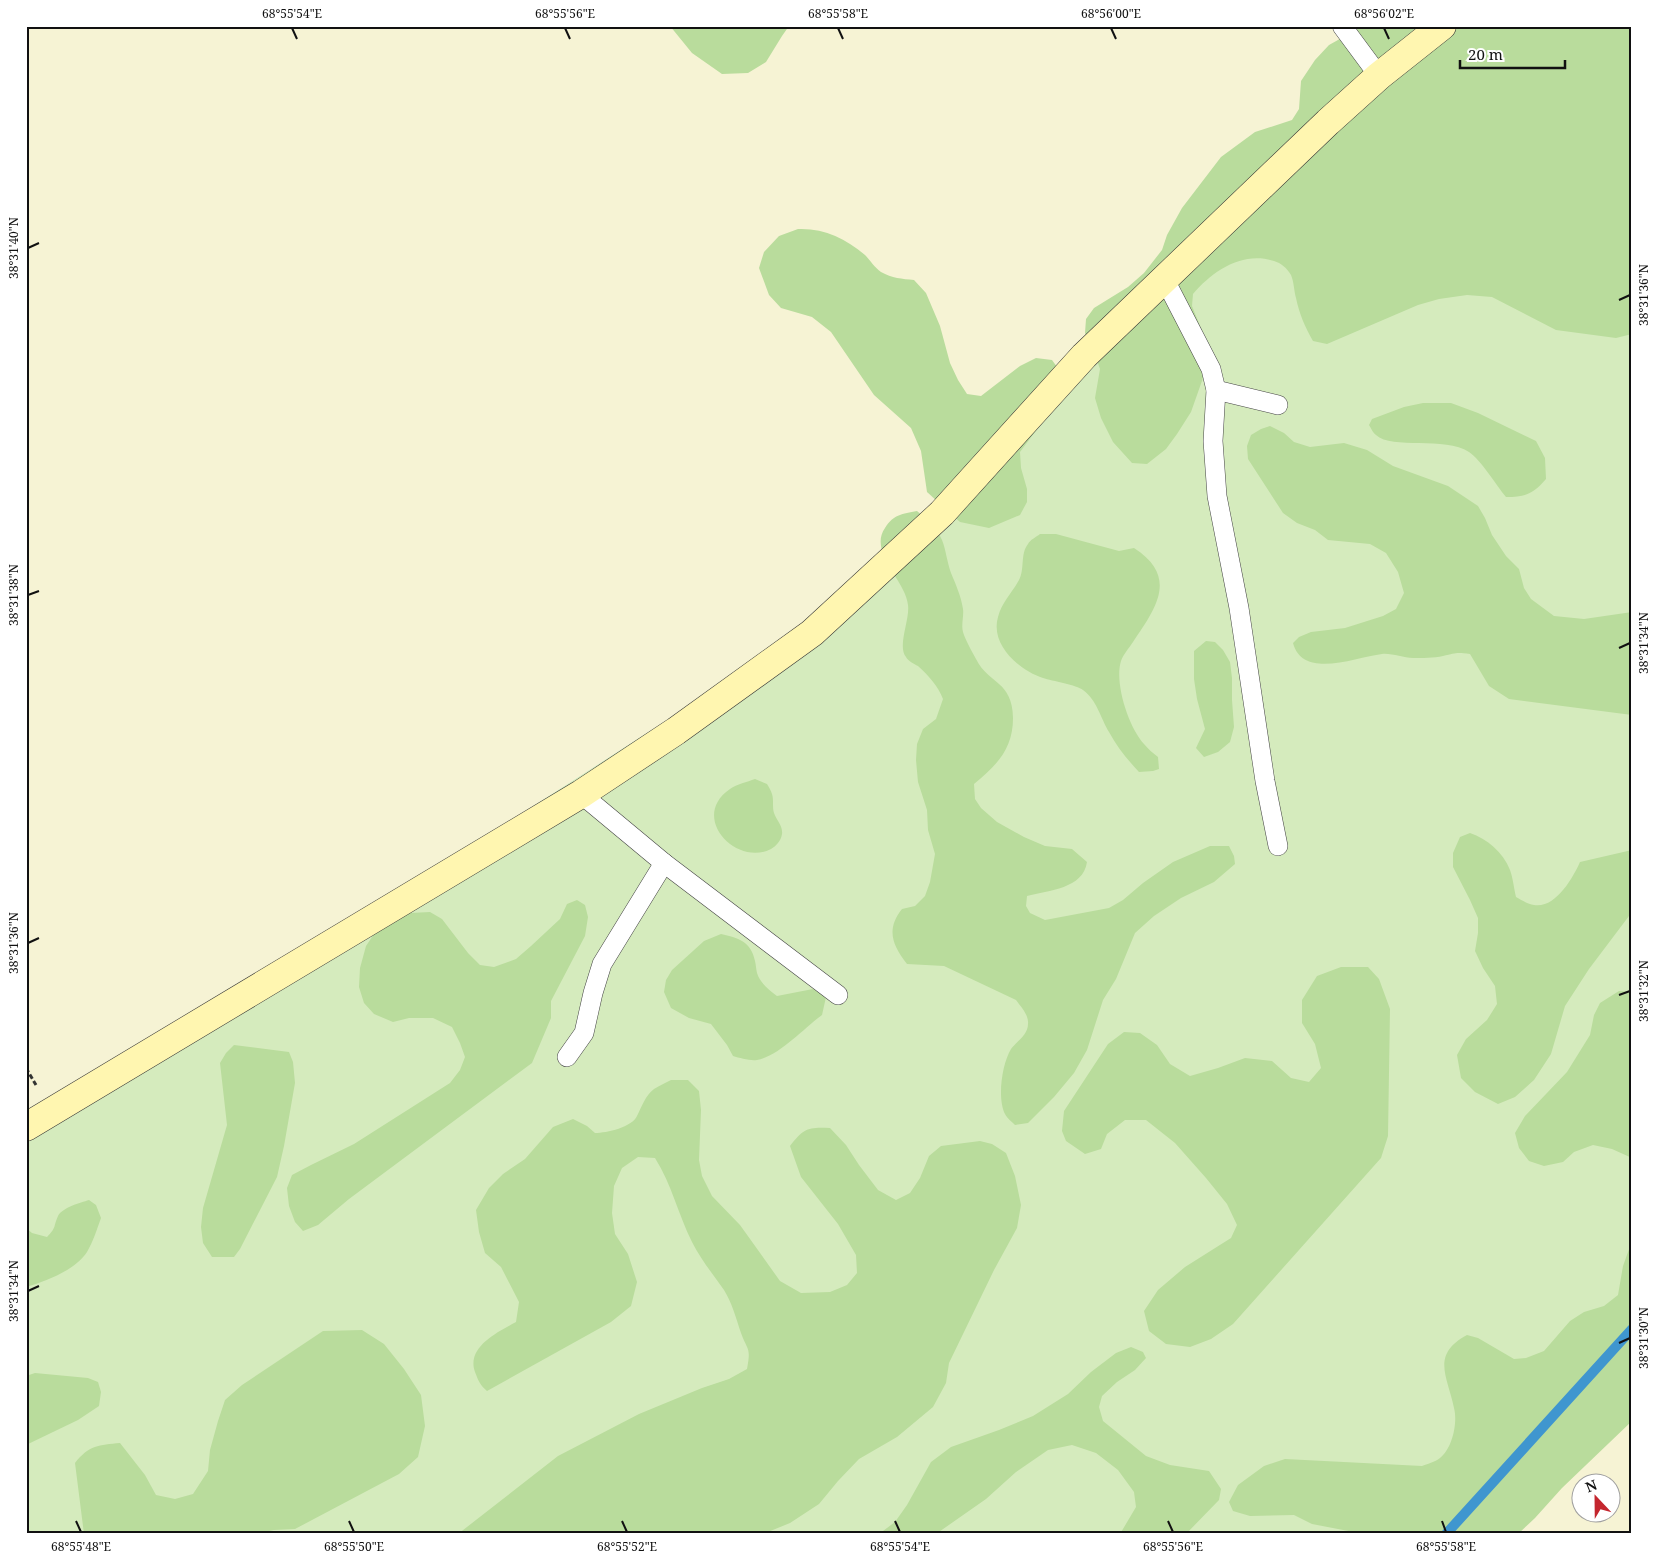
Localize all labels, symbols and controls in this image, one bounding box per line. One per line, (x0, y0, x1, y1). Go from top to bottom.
text: 68°55'54"E (262, 5, 322, 22)
text: 68°55'56"E (535, 5, 595, 22)
text: 68°55'58"E (808, 5, 868, 22)
text: 68°56'00"E (1081, 5, 1141, 22)
text: 68°56'02"E (1354, 5, 1414, 22)
scale bar (1460, 38, 1566, 70)
text: 20 m (1468, 44, 1503, 64)
text: 38°31'40"N (5, 217, 22, 279)
text: 38°31'36"N (1635, 264, 1652, 326)
text: 38°31'38"N (5, 564, 22, 626)
text: 38°31'34"N (1635, 612, 1652, 674)
text: 38°31'36"N (5, 912, 22, 974)
text: 38°31'32"N (1635, 960, 1652, 1022)
text: 38°31'34"N (5, 1260, 22, 1322)
text: 38°31'30"N (1635, 1307, 1652, 1369)
north arrow (1570, 1472, 1620, 1522)
text: N (1582, 1475, 1600, 1496)
text: 68°55'48"E (51, 1538, 111, 1555)
text: 68°55'50"E (324, 1538, 384, 1555)
text: 68°55'52"E (597, 1538, 657, 1555)
text: 68°55'54"E (870, 1538, 930, 1555)
text: 68°55'56"E (1143, 1538, 1203, 1555)
text: 68°55'58"E (1416, 1538, 1476, 1555)

